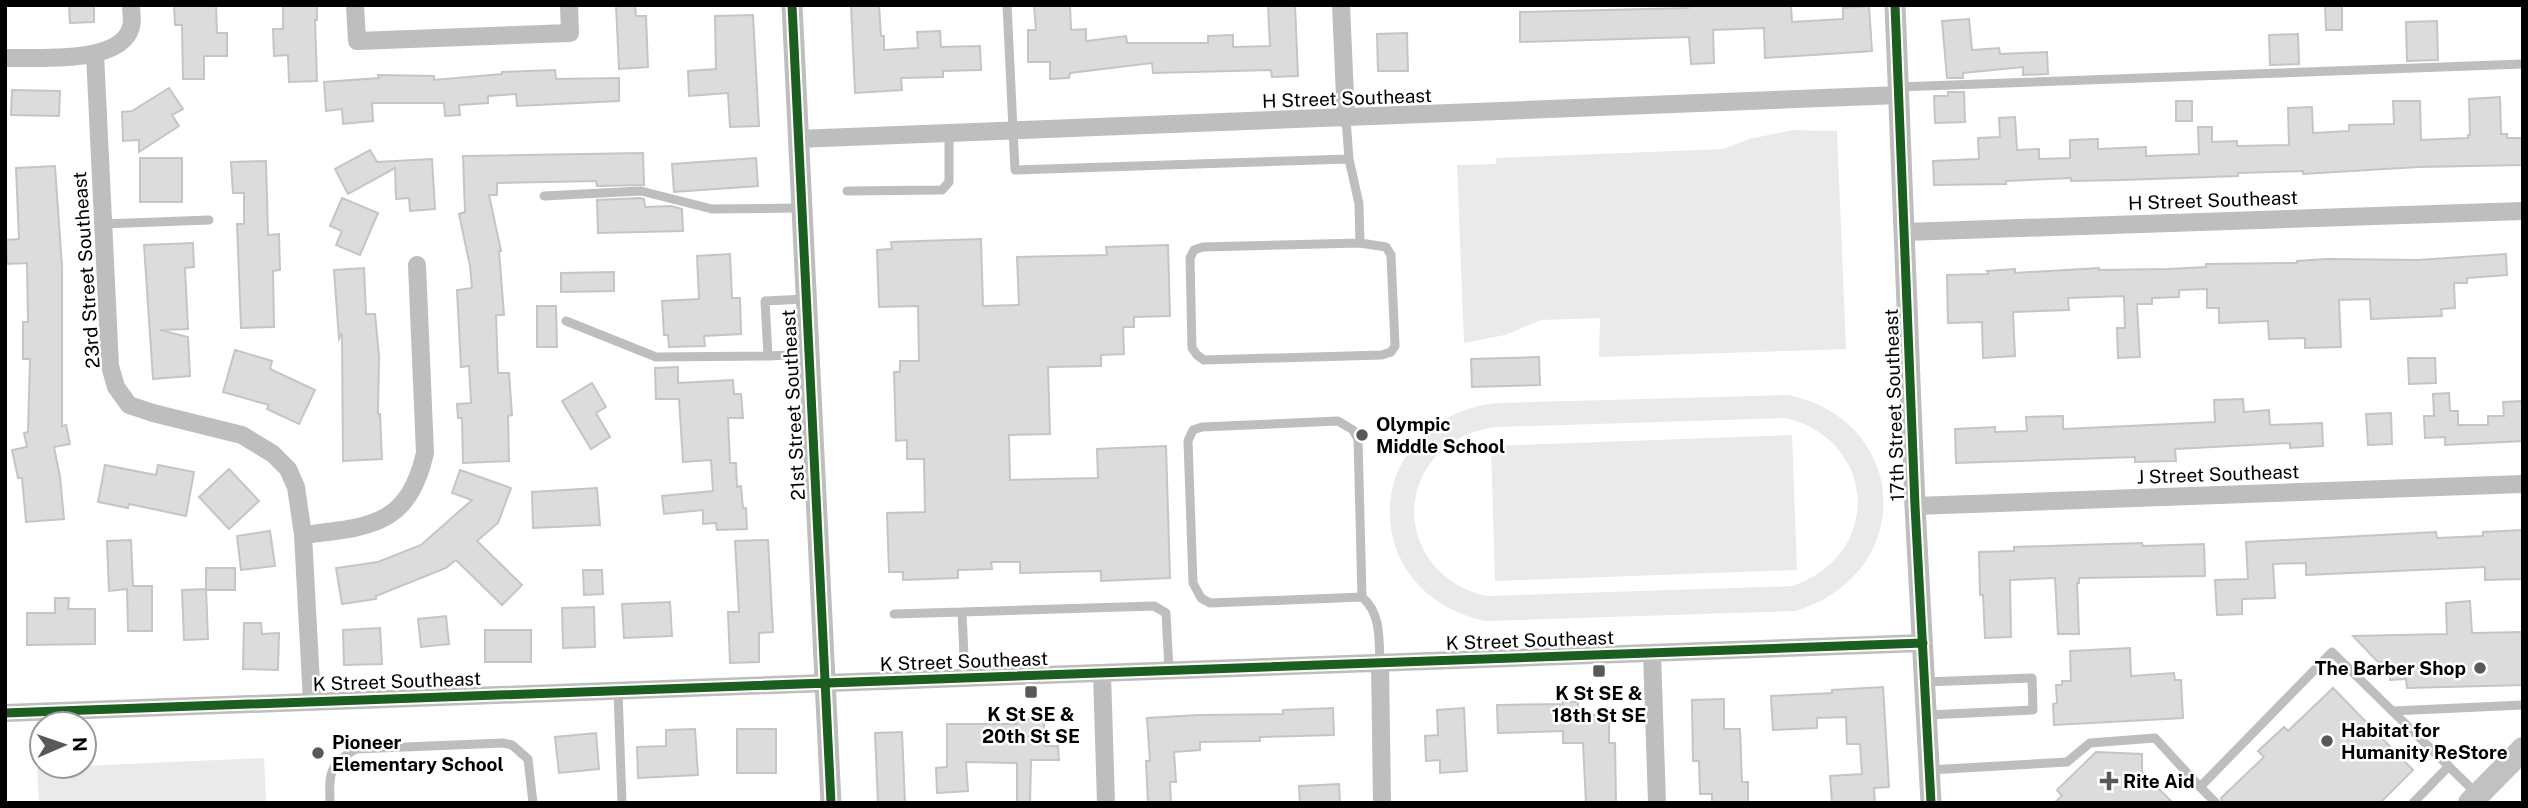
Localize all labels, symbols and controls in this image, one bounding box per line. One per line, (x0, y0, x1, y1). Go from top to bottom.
street label: H Street Southeast (1262, 84, 1432, 112)
street label: 23rd Street Southeast (68, 171, 104, 369)
street label: H Street Southeast (2128, 186, 2298, 214)
street label: 17th Street Southeast (1880, 308, 1908, 502)
street label: 21st Street Southeast (777, 309, 809, 501)
place label: Olympic Middle School (1376, 413, 1505, 457)
marker: Olympic Middle School (1354, 427, 1370, 443)
street label: J Street Southeast (2136, 460, 2300, 488)
street label: K Street Southeast (1445, 626, 1615, 654)
street label: K Street Southeast (879, 647, 1049, 675)
place label: The Barber Shop (2315, 657, 2466, 679)
marker: The Barber Shop (2472, 660, 2488, 676)
marker: K St SE & 18th St SE (1591, 663, 1607, 679)
street label: K Street Southeast (312, 667, 482, 695)
place label: K St SE & 18th St SE (1552, 682, 1646, 726)
marker: K St SE & 20th St SE (1023, 684, 1039, 700)
place label: K St SE & 20th St SE (982, 703, 1080, 747)
north arrow (28, 710, 98, 780)
place label: Habitat for Humanity ReStore (2341, 719, 2508, 763)
place label: Pioneer Elementary School (332, 731, 504, 775)
marker: Habitat for Humanity ReStore (2319, 733, 2335, 749)
text: N (69, 737, 91, 752)
marker: Pioneer Elementary School (310, 745, 326, 761)
place label: Rite Aid (2123, 770, 2194, 792)
marker: Rite Aid (2101, 773, 2117, 789)

